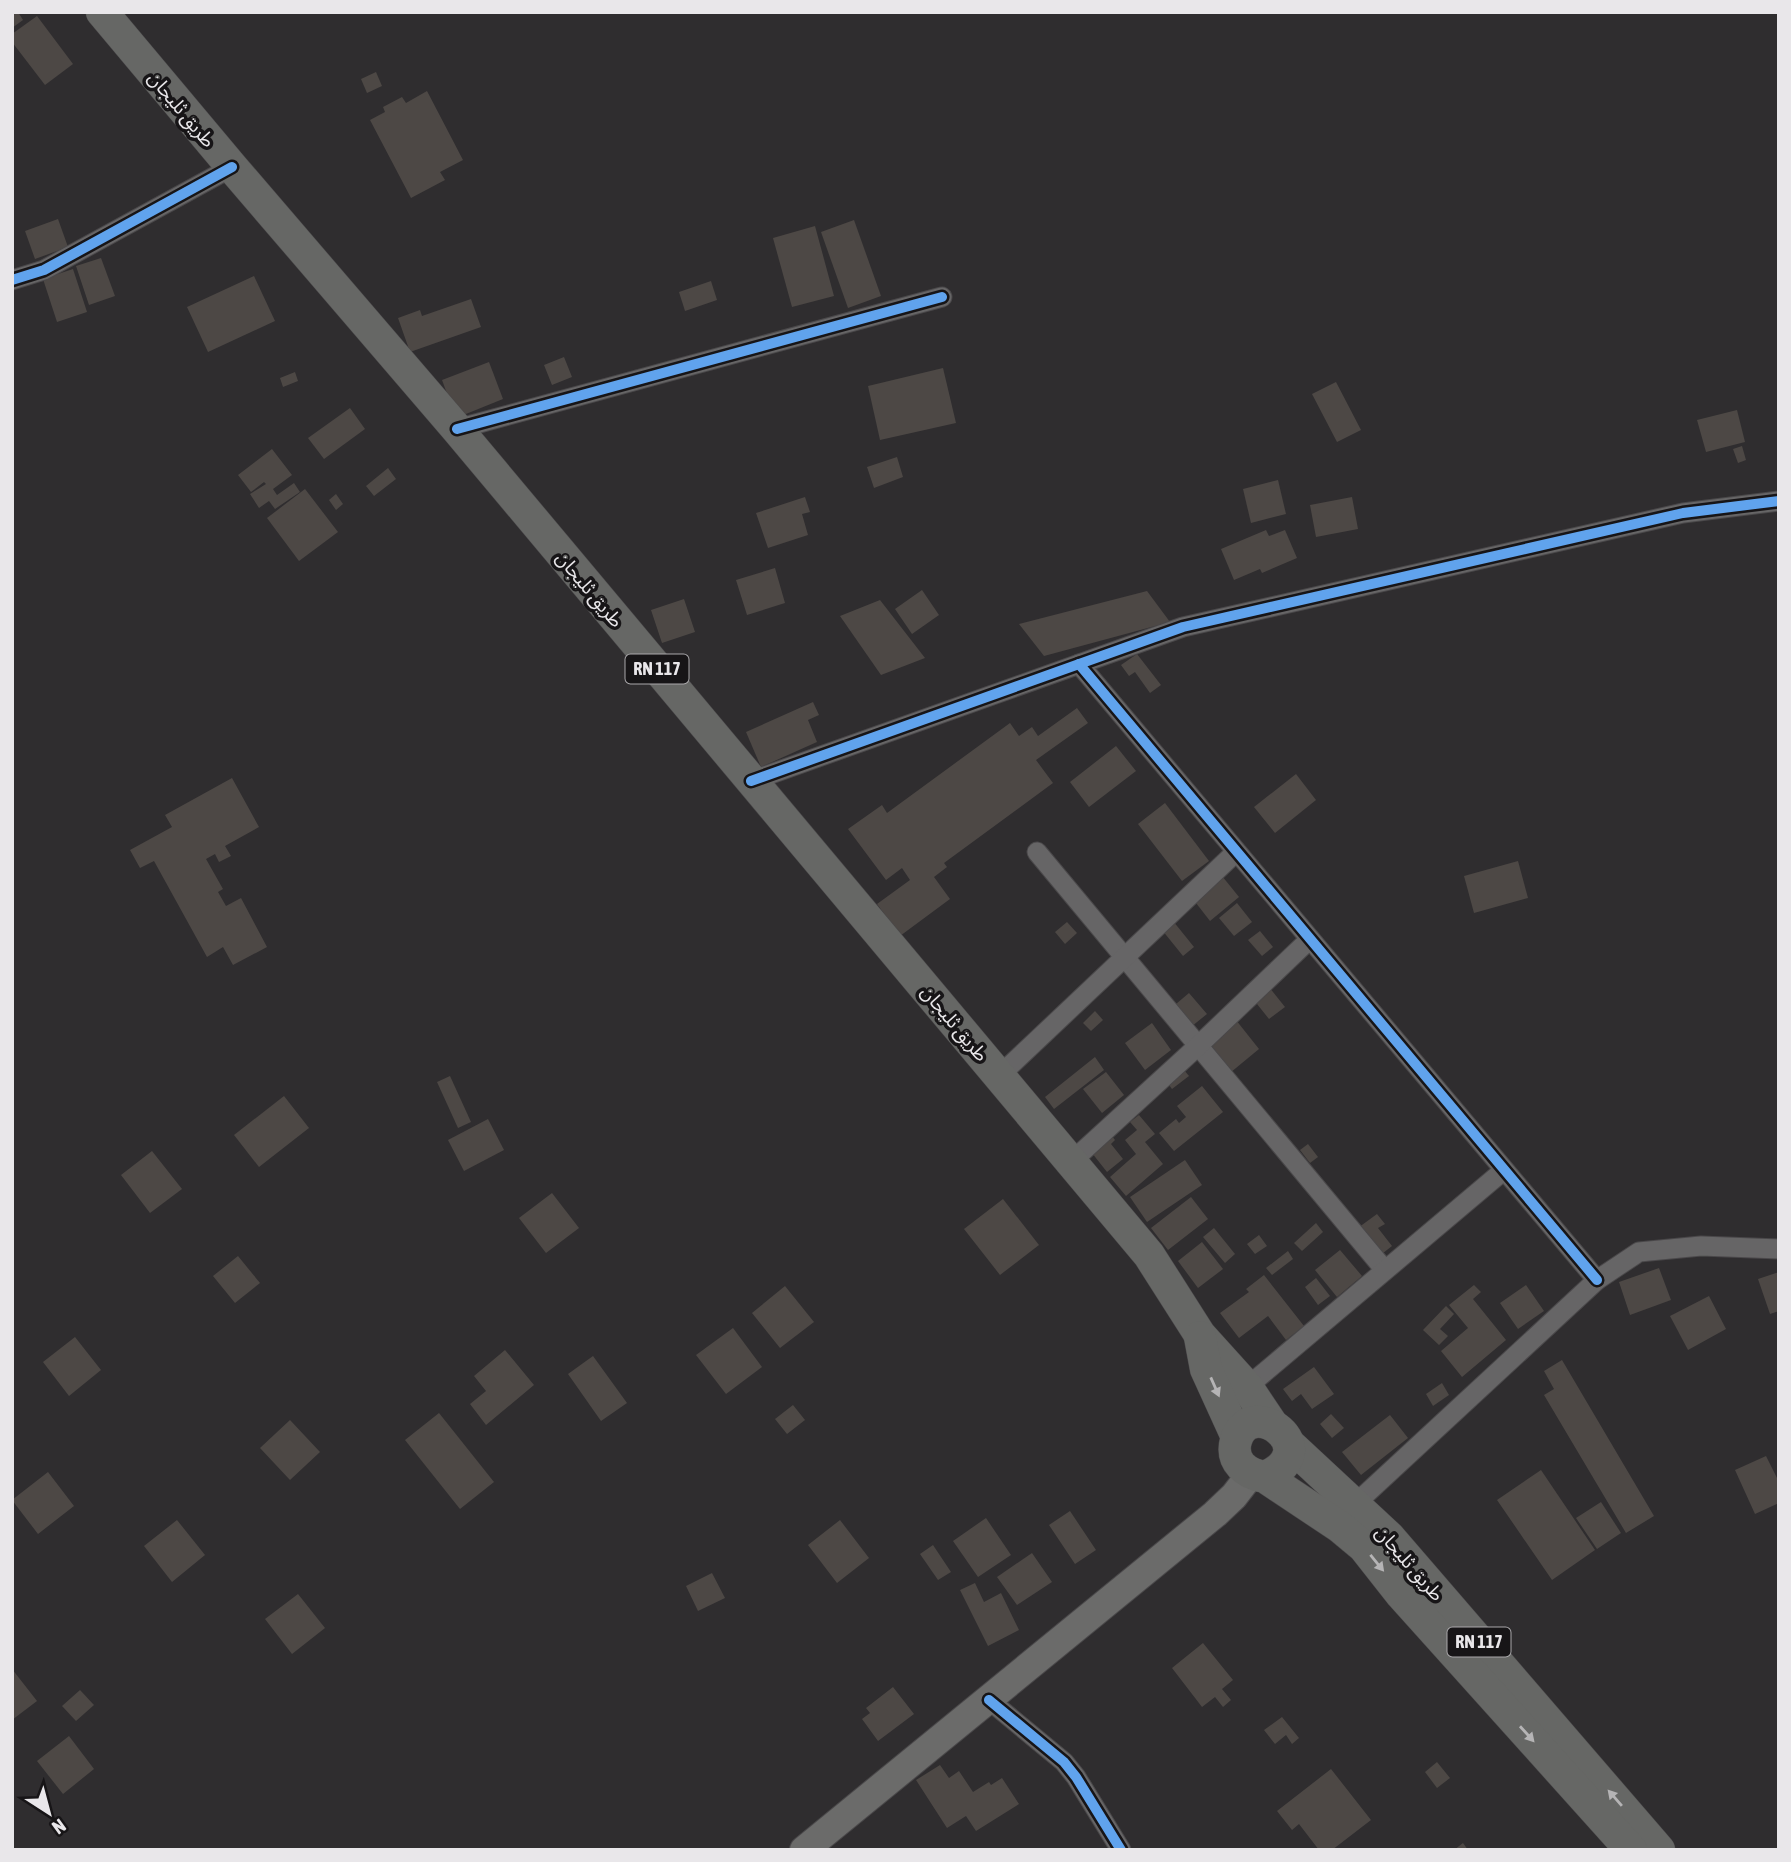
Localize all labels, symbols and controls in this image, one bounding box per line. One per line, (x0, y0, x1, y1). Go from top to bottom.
street label: طريق ثليجان (143, 66, 220, 152)
street label: طريق ثليجان (551, 546, 628, 632)
road number: RN 117 (626, 654, 688, 684)
street label: طريق ثليجان (916, 980, 993, 1066)
one-way arrow (1209, 1377, 1221, 1397)
street label: طريق ثليجان (1371, 1521, 1449, 1606)
one-way arrow (1369, 1554, 1384, 1572)
road number: RN 117 (1448, 1628, 1510, 1657)
one-way arrow (1518, 1725, 1534, 1742)
north arrow (14, 1778, 84, 1848)
one-way arrow (1607, 1789, 1623, 1807)
text: N (48, 1815, 70, 1839)

